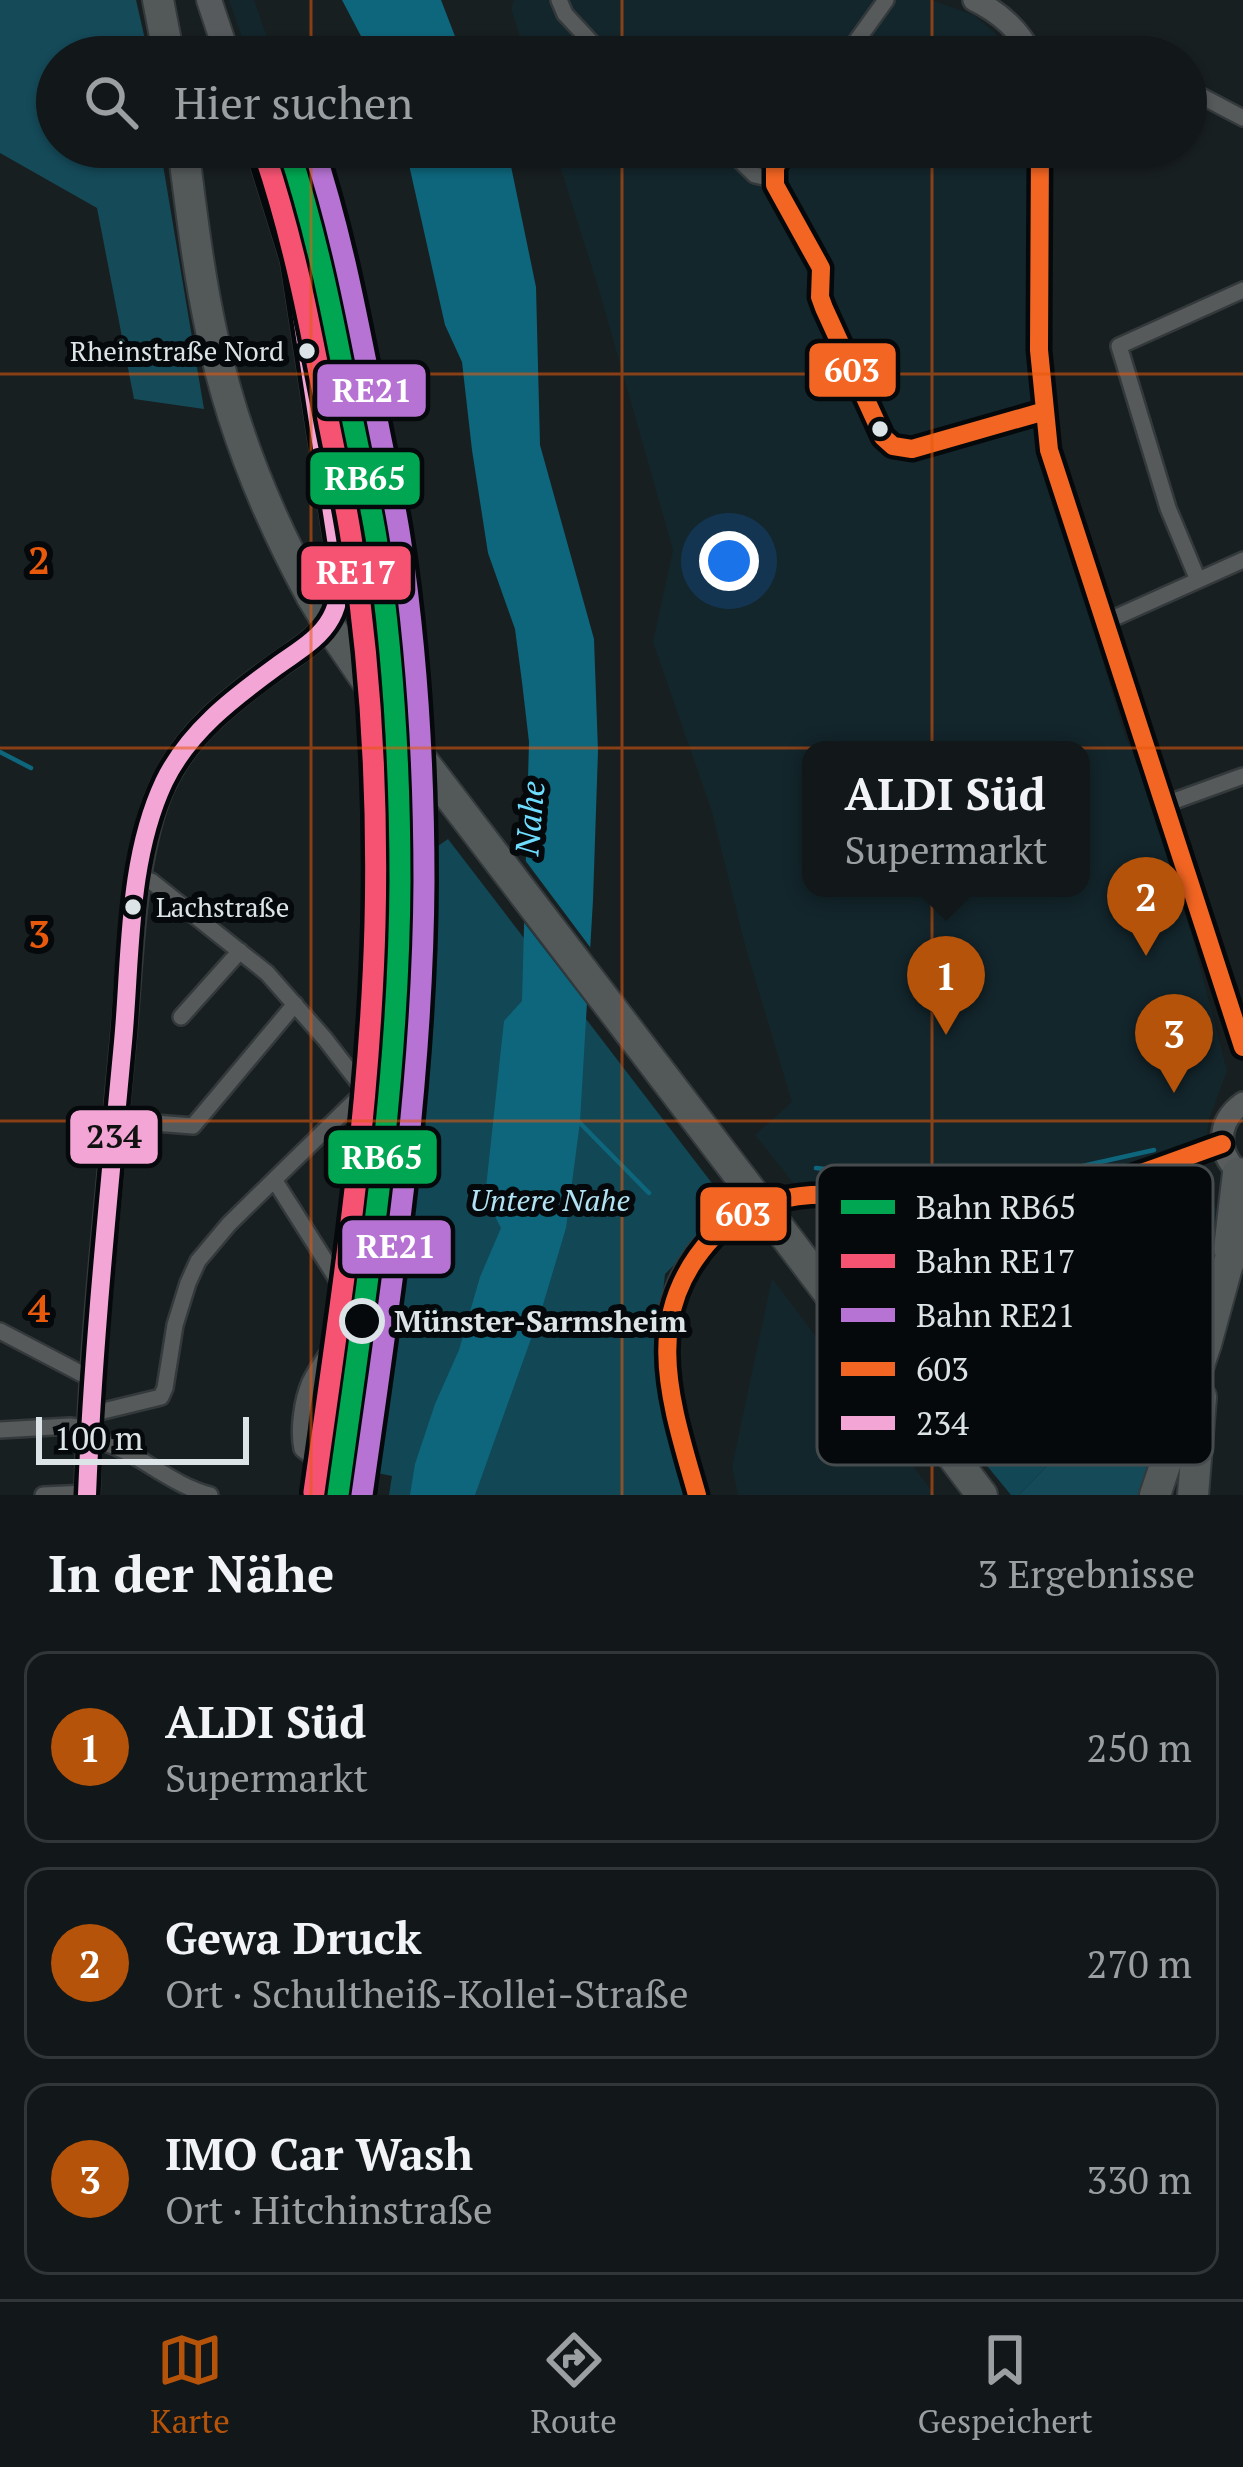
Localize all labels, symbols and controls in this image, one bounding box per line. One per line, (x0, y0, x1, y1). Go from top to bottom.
search box (36, 36, 1207, 168)
icon: search (78, 69, 144, 135)
text: Hier suchen (174, 72, 413, 132)
place label: Rheinstraße Nord (70, 333, 284, 369)
marker: Rheinstraße Nord (296, 340, 318, 362)
line badge: 603 (807, 341, 898, 399)
text: 603 (824, 348, 880, 391)
line badge: RE21 (315, 362, 428, 419)
text: RE21 (332, 368, 412, 411)
unlabelled marker (869, 418, 891, 440)
line badge: RB65 (308, 450, 422, 507)
text: RB65 (324, 456, 406, 499)
your location (699, 531, 759, 591)
text: 2 (28, 533, 50, 585)
line badge: RE17 (299, 544, 413, 602)
text: RE17 (316, 550, 396, 593)
popup (802, 741, 1090, 897)
text: ALDI Süd (845, 763, 1046, 823)
water label: Nahe (504, 779, 554, 858)
text: Supermarkt (845, 823, 1047, 875)
pin: 2 (1107, 857, 1185, 956)
place label: Lachstraße (156, 889, 289, 925)
marker: Lachstraße (122, 896, 144, 918)
text: 3 (28, 907, 50, 959)
pin: 1 (907, 936, 985, 1035)
pin: 3 (1135, 994, 1213, 1093)
line badge: 234 (68, 1108, 160, 1166)
text: 234 (86, 1114, 142, 1157)
line badge: RB65 (326, 1128, 439, 1186)
text: RB65 (341, 1135, 423, 1178)
legend (817, 1165, 1213, 1465)
park label: Untere Nahe (470, 1180, 631, 1220)
line badge: 603 (698, 1185, 789, 1243)
text: Bahn RB65 (916, 1185, 1076, 1228)
text: 603 (715, 1192, 771, 1235)
line badge: RE21 (340, 1218, 453, 1276)
text: RE21 (356, 1224, 436, 1267)
text: Bahn RE17 (916, 1239, 1075, 1282)
text: 4 (28, 1281, 50, 1333)
text: Bahn RE21 (916, 1293, 1075, 1336)
marker: Münster-Sarmsheim (341, 1300, 383, 1342)
place label: Münster-Sarmsheim (394, 1301, 687, 1341)
text: 603 (916, 1347, 969, 1390)
text: 234 (916, 1401, 969, 1444)
scale bar (36, 1411, 249, 1464)
text: 100 m (54, 1416, 143, 1459)
text: In der Nähe (48, 1539, 334, 1607)
text: 3 Ergebnisse (977, 1547, 1195, 1599)
text: ALDI Süd (165, 1691, 366, 1751)
text: 1 (79, 1721, 101, 1773)
text: 250 m (1087, 1721, 1192, 1773)
text: Supermarkt (165, 1751, 368, 1803)
text: Gewa Druck (165, 1907, 422, 1967)
text: 2 (79, 1937, 101, 1989)
text: 270 m (1087, 1937, 1192, 1989)
text: Ort · Schultheiß-Kollei-Straße (165, 1967, 689, 2019)
text: IMO Car Wash (165, 2123, 473, 2183)
text: 3 (79, 2153, 101, 2205)
text: 330 m (1087, 2153, 1192, 2205)
text: Ort · Hitchinstraße (165, 2183, 493, 2235)
tab: Karte (150, 2327, 230, 2442)
tab: Route (530, 2327, 617, 2442)
tab: Gespeichert (918, 2327, 1093, 2442)

